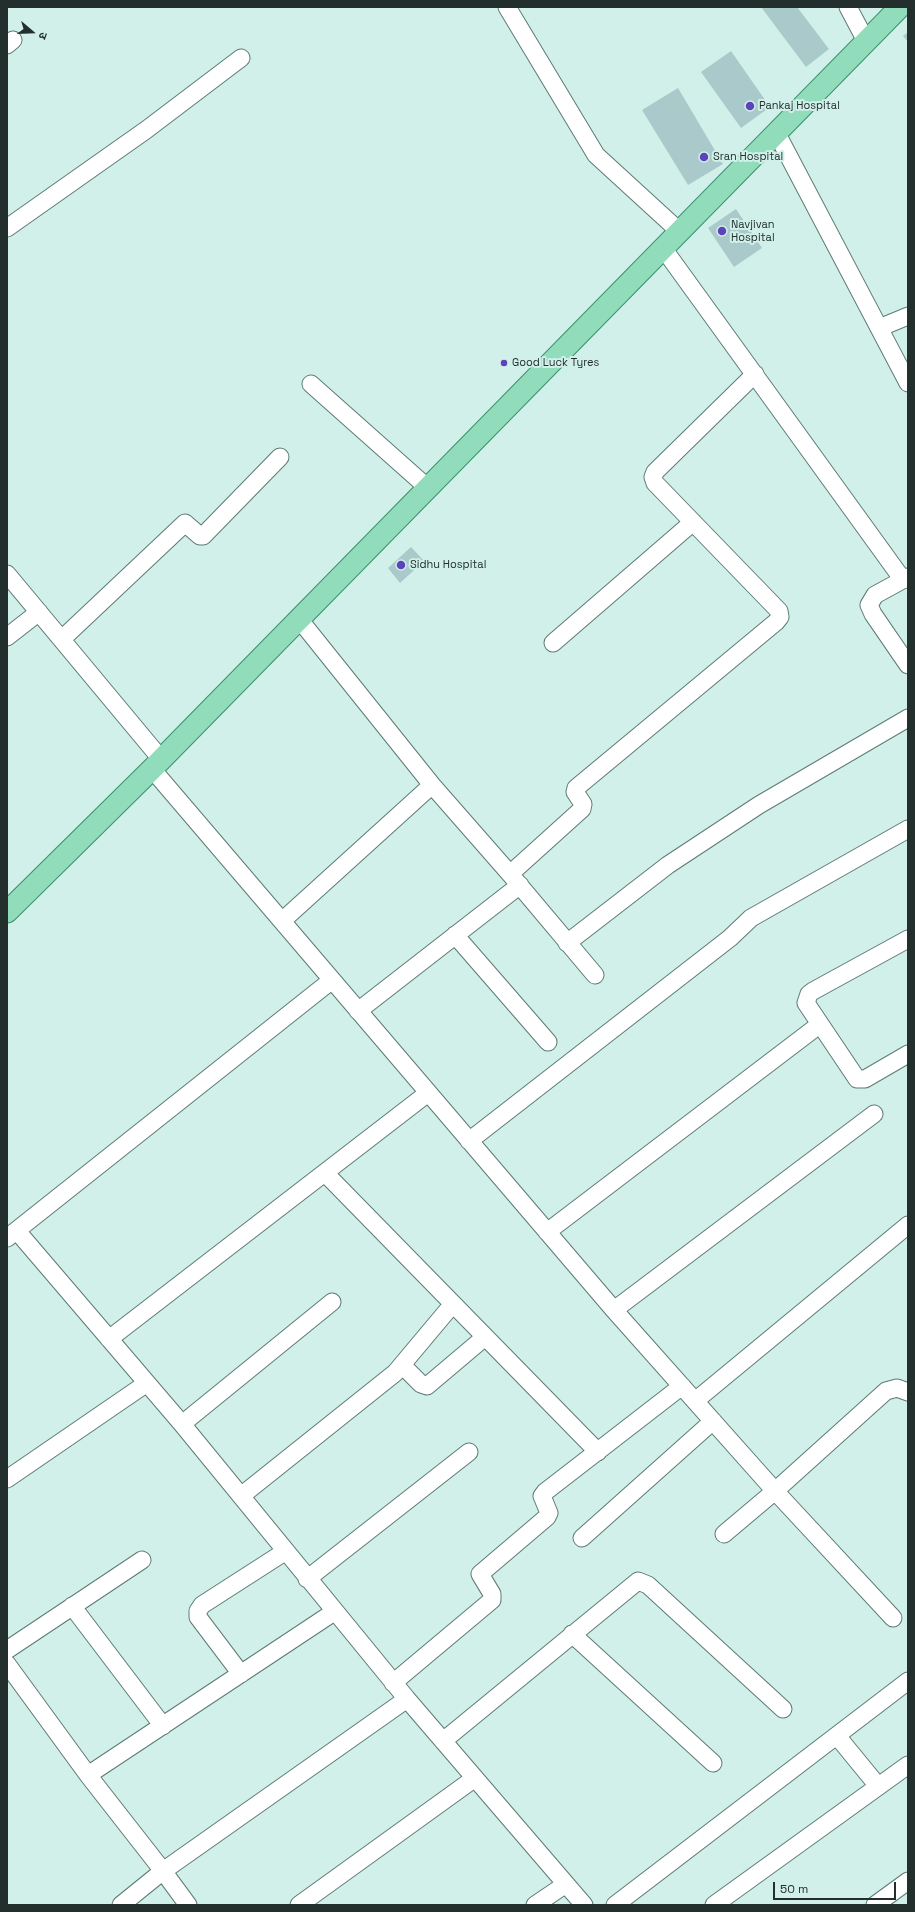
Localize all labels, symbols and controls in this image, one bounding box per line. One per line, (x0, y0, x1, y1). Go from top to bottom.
north arrow (12, 12, 52, 52)
text: उ (36, 31, 51, 41)
place label: Pankaj Hospital (759, 99, 840, 113)
marker: Pankaj Hospital (744, 100, 756, 112)
place label: Sran Hospital (713, 150, 783, 164)
marker: Sran Hospital (698, 151, 710, 163)
place label: Navjivan Hospital (731, 218, 775, 244)
marker: Navjivan Hospital (716, 225, 728, 237)
place label: Good Luck Tyres (512, 356, 599, 370)
marker: Good Luck Tyres (499, 358, 509, 368)
place label: Sidhu Hospital (410, 558, 486, 572)
marker: Sidhu Hospital (395, 559, 407, 571)
scale bar (775, 1874, 898, 1900)
text: 50 m (780, 1881, 808, 1897)

